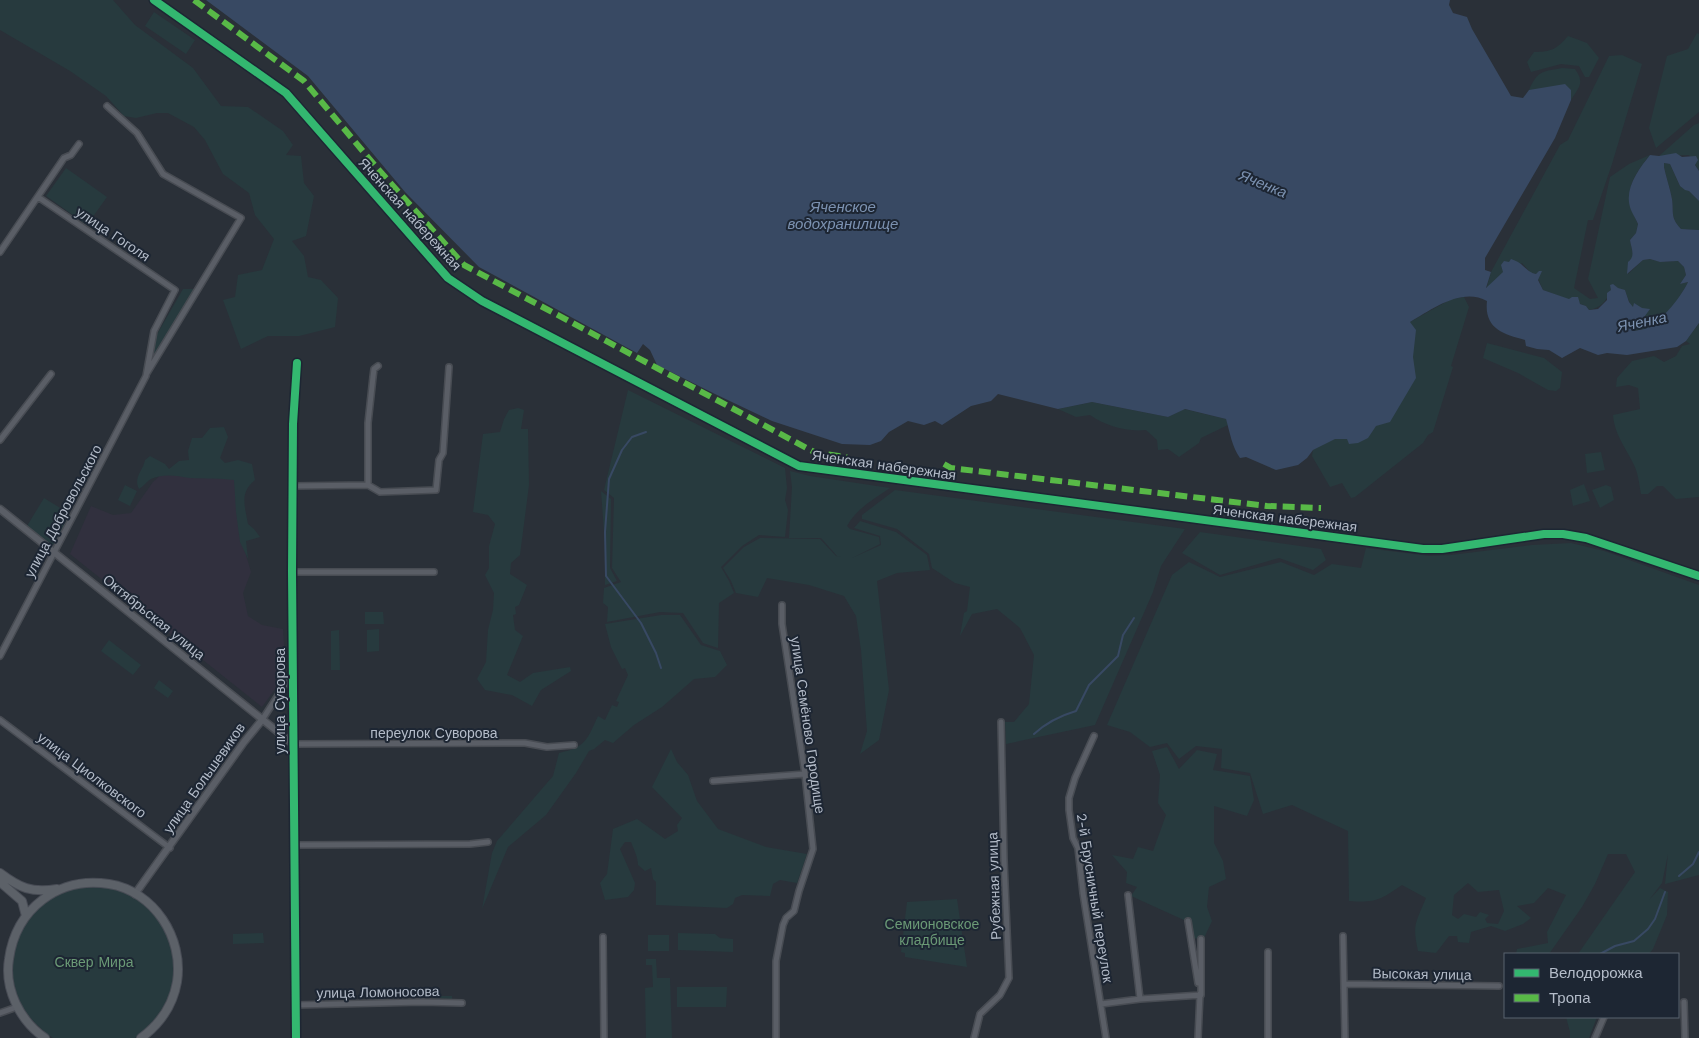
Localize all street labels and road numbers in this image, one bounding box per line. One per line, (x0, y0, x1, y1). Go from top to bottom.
street label: Яченская набережная (355, 155, 465, 273)
street label: улица Гоголя (73, 203, 153, 265)
street label: улица Добровольского (21, 442, 105, 580)
street label: Яченская набережная (811, 447, 957, 483)
street label: Яченская набережная (1212, 501, 1358, 535)
street label: Октябрьская улица (100, 571, 208, 663)
street label: улица Семёново Городище (788, 635, 828, 815)
street label: улица Суворова (272, 648, 288, 754)
street label: улица Большевиков (160, 720, 248, 836)
street label: переулок Суворова (370, 725, 498, 741)
street label: улица Циолковского (34, 729, 150, 821)
street label: 2-й Брусничный переулок (1074, 812, 1116, 985)
street label: Рубежная улица (984, 832, 1004, 940)
street label: Высокая улица (1372, 965, 1472, 983)
street label: улица Ломоносова (316, 983, 440, 1001)

